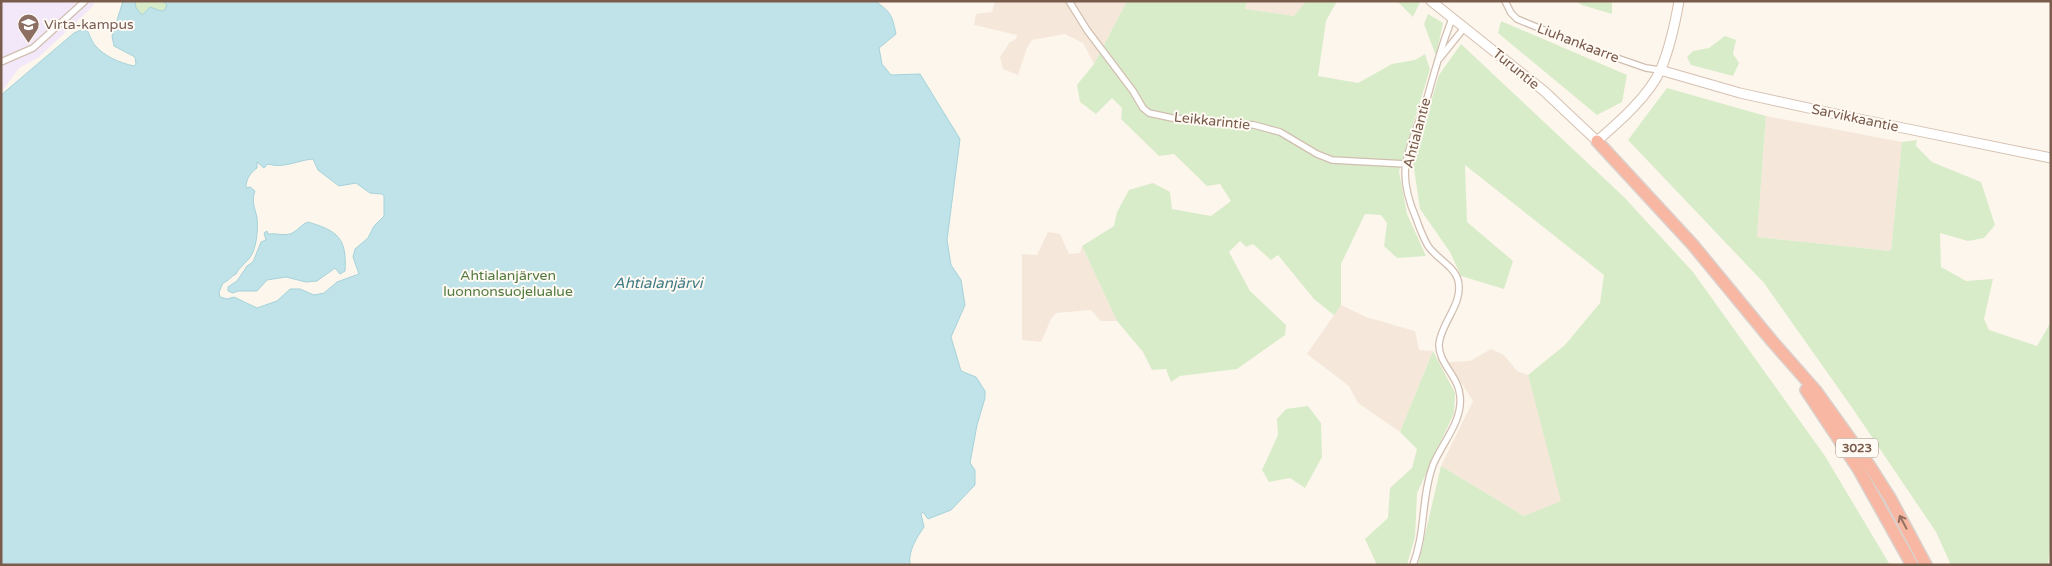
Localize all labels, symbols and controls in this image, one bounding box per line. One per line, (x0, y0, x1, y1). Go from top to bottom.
school or university icon: Virta-kampus (16, 12, 40, 43)
place label: Virta-kampus (44, 16, 134, 33)
street label: Liuhankaarre (1534, 20, 1622, 66)
street label: Turuntie (1489, 45, 1543, 93)
street label: Ahtialantie (1399, 96, 1435, 170)
street label: Sarvikkaantie (1810, 100, 1900, 136)
street label: Leikkarintie (1173, 109, 1251, 133)
park label: Ahtialanjärven luonnonsuojelualue (443, 267, 573, 300)
water label: Ahtialanjärvi (614, 274, 705, 292)
road number: 3023 (1836, 438, 1878, 458)
one-way arrow (1898, 515, 1907, 530)

